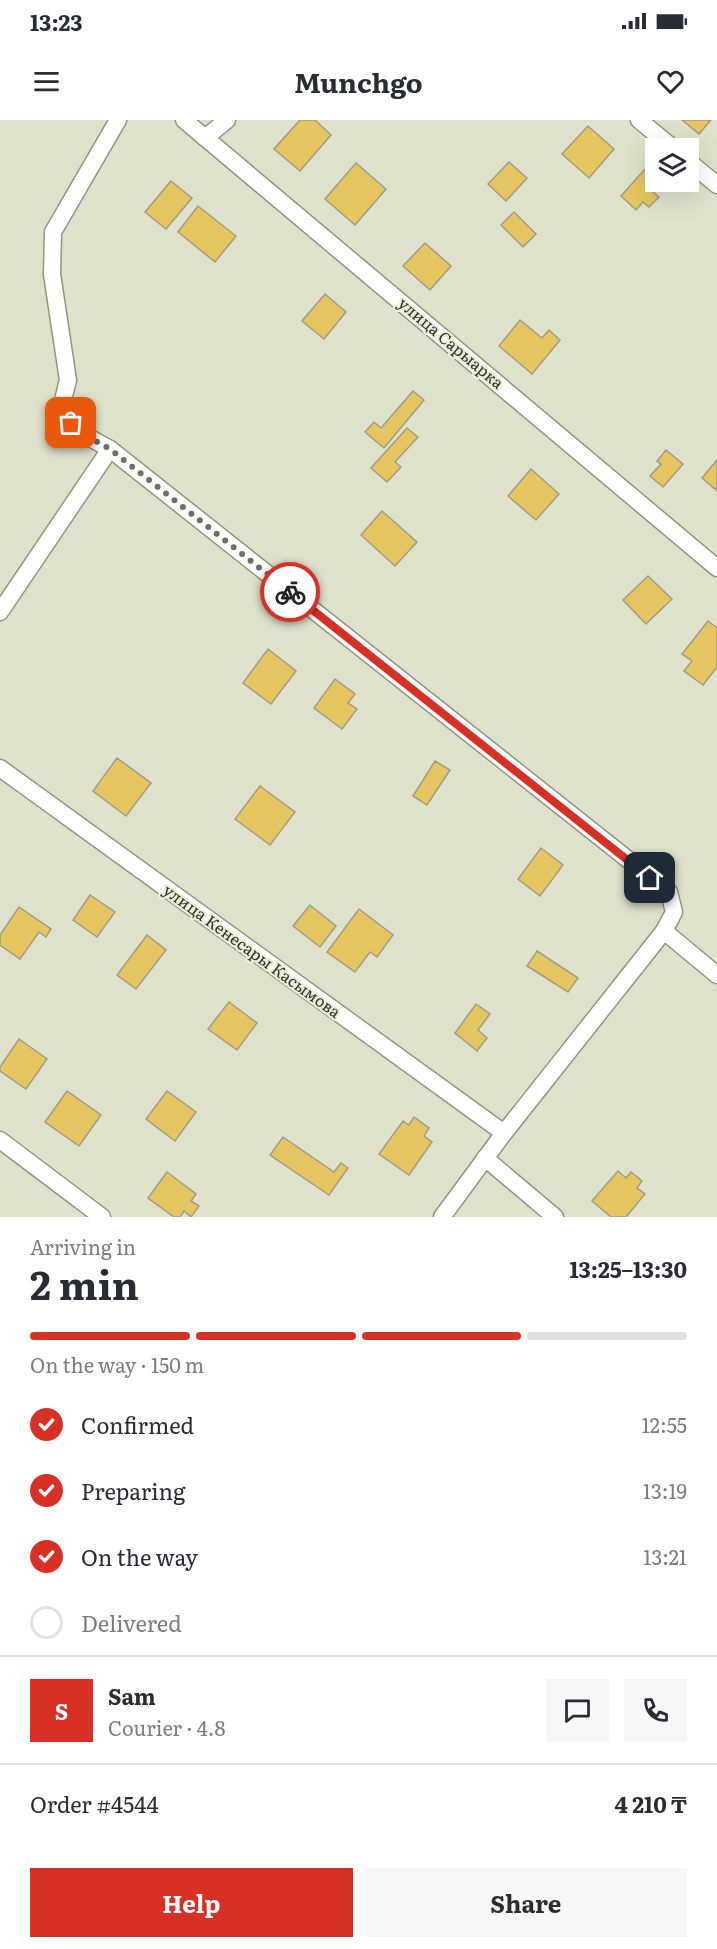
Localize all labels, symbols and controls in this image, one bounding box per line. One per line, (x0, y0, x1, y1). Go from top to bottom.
text: 13:23 (30, 5, 83, 38)
text: Munchgo (294, 61, 423, 101)
icon: menu (30, 65, 63, 98)
icon: heart (654, 65, 687, 98)
map controls (645, 138, 699, 192)
button: layers (645, 138, 699, 192)
street label: улица Сарыарка (393, 291, 510, 394)
pin (45, 397, 96, 448)
icon: bag (54, 406, 87, 439)
courier (260, 562, 320, 622)
icon: bike (274, 576, 307, 609)
pin (624, 852, 675, 903)
icon: home (633, 861, 666, 894)
street label: улица Кенесары Касымова (159, 877, 347, 1023)
text: Arriving in (30, 1231, 136, 1261)
text: 13:25–13:30 (569, 1252, 687, 1285)
text: 2 min (30, 1254, 139, 1312)
text: On the way · 150 m (30, 1349, 204, 1379)
icon: check (30, 1408, 63, 1441)
text: Confirmed (81, 1408, 194, 1441)
text: 12:55 (642, 1409, 687, 1439)
icon: check (30, 1474, 63, 1507)
text: Preparing (81, 1474, 185, 1507)
text: 13:19 (643, 1475, 687, 1505)
icon: check (30, 1540, 63, 1573)
text: On the way (81, 1540, 198, 1573)
text: 13:21 (643, 1541, 687, 1571)
text: Delivered (81, 1606, 182, 1639)
text: Sam (108, 1679, 156, 1712)
button: chat (546, 1679, 609, 1742)
button: phone (624, 1679, 687, 1742)
text: S (55, 1694, 68, 1727)
text: Courier · 4.8 (108, 1712, 225, 1742)
text: Order #4544 (30, 1787, 159, 1820)
text: 4 210 ₸ (615, 1787, 687, 1820)
button: Help (30, 1868, 353, 1937)
button: Share (365, 1868, 687, 1937)

